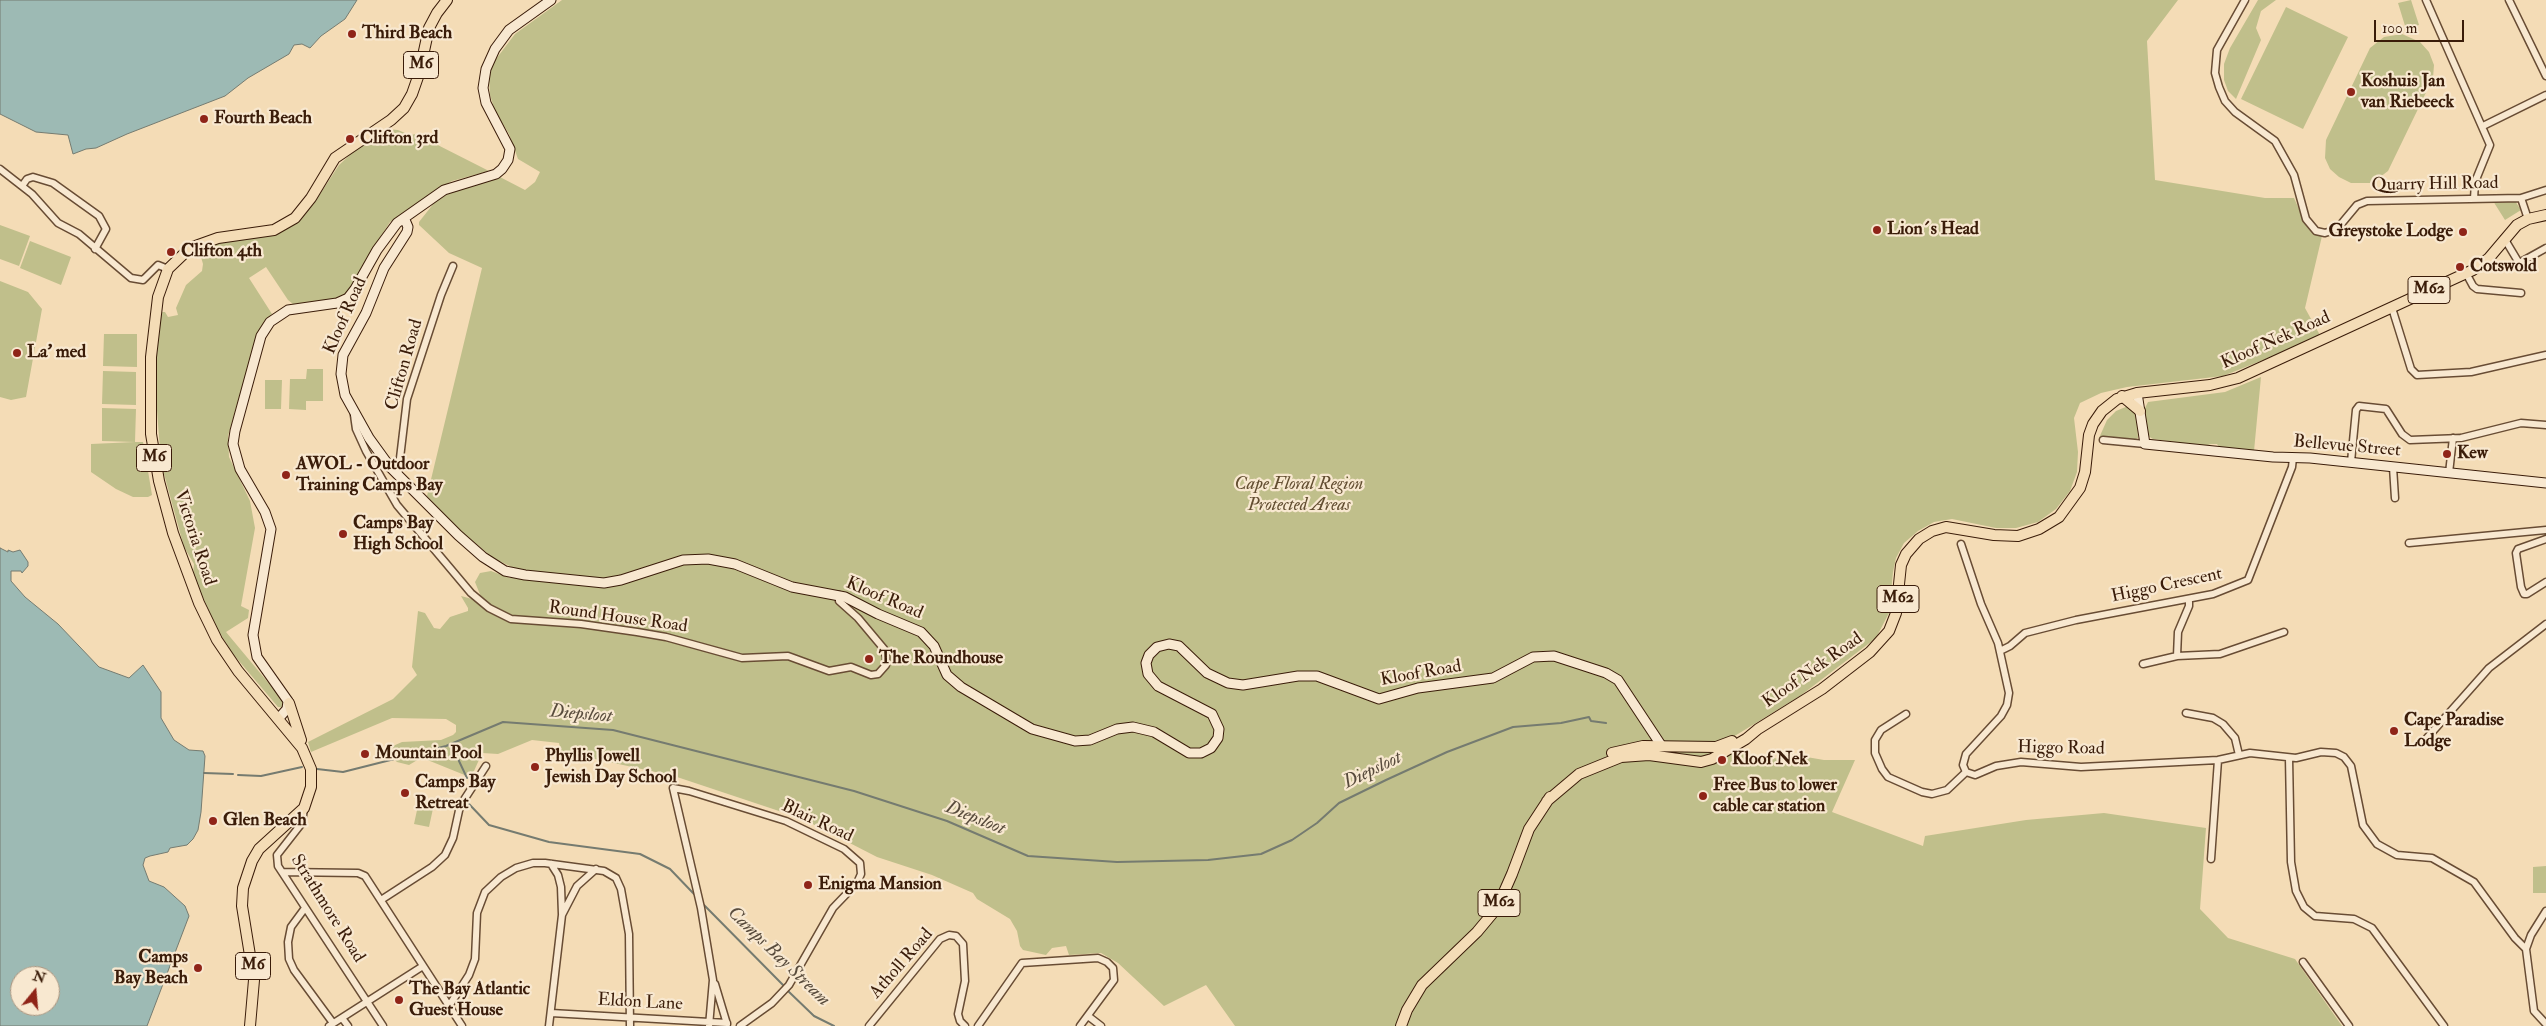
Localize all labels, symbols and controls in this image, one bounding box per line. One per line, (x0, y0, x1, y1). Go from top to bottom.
scale bar (2376, 10, 2466, 42)
text: 100 m (2382, 19, 2417, 38)
place label: Third Beach (362, 23, 452, 45)
marker: Third Beach (346, 28, 358, 40)
road number: M6 (404, 52, 438, 78)
place label: Koshuis Jan van Riebeeck (2361, 71, 2454, 114)
marker: Koshuis Jan van Riebeeck (2345, 86, 2357, 98)
place label: Fourth Beach (214, 108, 312, 130)
marker: Fourth Beach (198, 113, 210, 125)
place label: Clifton 3rd (360, 128, 438, 150)
marker: Clifton 3rd (344, 133, 356, 145)
street label: Quarry Hill Road (2371, 173, 2499, 197)
place label: Lion´s Head (1887, 219, 1979, 241)
place label: Greystoke Lodge (2329, 221, 2453, 243)
marker: Lion´s Head (1871, 224, 1883, 236)
marker: Greystoke Lodge (2457, 226, 2469, 238)
place label: Clifton 4th (181, 241, 262, 263)
marker: Clifton 4th (165, 246, 177, 258)
place label: Cotswold (2470, 256, 2537, 278)
marker: Cotswold (2454, 261, 2466, 273)
street label: Kloof Road (320, 274, 372, 358)
road number: M62 (2408, 276, 2450, 304)
street label: Kloof Nek Road (2218, 307, 2334, 375)
street label: Clifton Road (382, 317, 428, 413)
place label: La' med (27, 342, 86, 364)
marker: La' med (11, 347, 23, 359)
street label: Bellevue Street (2292, 432, 2402, 462)
place label: Kew (2457, 443, 2488, 465)
road number: M6 (136, 444, 172, 472)
marker: Kew (2441, 448, 2453, 460)
place label: AWOL - Outdoor Training Camps Bay (296, 454, 443, 496)
marker: AWOL - Outdoor Training Camps Bay (280, 469, 292, 481)
park label: Cape Floral Region Protected Areas (1235, 474, 1363, 516)
street label: Victoria Road (168, 487, 220, 589)
place label: Camps Bay High School (353, 513, 443, 556)
marker: Camps Bay High School (337, 528, 349, 540)
street label: Higgo Crescent (2110, 564, 2224, 608)
street label: Kloof Road (842, 573, 926, 625)
road number: M62 (1877, 586, 1919, 612)
street label: Round House Road (547, 598, 689, 638)
street label: Kloof Nek Road (1759, 628, 1867, 714)
place label: The Roundhouse (879, 648, 1003, 670)
marker: The Roundhouse (863, 653, 875, 665)
street label: Kloof Road (1379, 656, 1463, 692)
water label: Diepsloot (549, 701, 613, 729)
place label: Cape Paradise Lodge (2404, 710, 2504, 752)
marker: Cape Paradise Lodge (2388, 725, 2400, 737)
street label: Higgo Road (2017, 737, 2105, 761)
place label: Mountain Pool (375, 743, 482, 765)
place label: Phyllis Jowell Jewish Day School (545, 746, 677, 789)
water label: Diepsloot (1340, 747, 1406, 795)
marker: Mountain Pool (359, 748, 371, 760)
place label: Kloof Nek (1732, 749, 1808, 771)
marker: Kloof Nek (1716, 754, 1728, 766)
marker: Phyllis Jowell Jewish Day School (529, 761, 541, 773)
place label: Camps Bay Retreat (415, 772, 495, 814)
place label: Free Bus to lower cable car station (1713, 775, 1837, 818)
marker: Camps Bay Retreat (399, 787, 411, 799)
marker: Free Bus to lower cable car station (1697, 790, 1709, 802)
street label: Blair Road (778, 796, 856, 848)
water label: Diepsloot (942, 797, 1008, 841)
place label: Glen Beach (223, 810, 307, 832)
marker: Glen Beach (207, 815, 219, 827)
street label: Strathmore Road (285, 851, 369, 967)
place label: Enigma Mansion (818, 874, 942, 896)
marker: Enigma Mansion (802, 879, 814, 891)
road number: M62 (1478, 890, 1520, 916)
water label: Camps Bay Stream (722, 902, 834, 1012)
street label: Atholl Road (866, 924, 938, 1004)
place label: Camps Bay Beach (114, 947, 188, 990)
road number: M6 (236, 952, 270, 979)
marker: Camps Bay Beach (192, 962, 204, 974)
north arrow (10, 966, 60, 1016)
text: N (31, 967, 48, 987)
place label: The Bay Atlantic Guest House (409, 979, 530, 1022)
street label: Eldon Lane (597, 990, 683, 1016)
marker: The Bay Atlantic Guest House (393, 994, 405, 1006)

